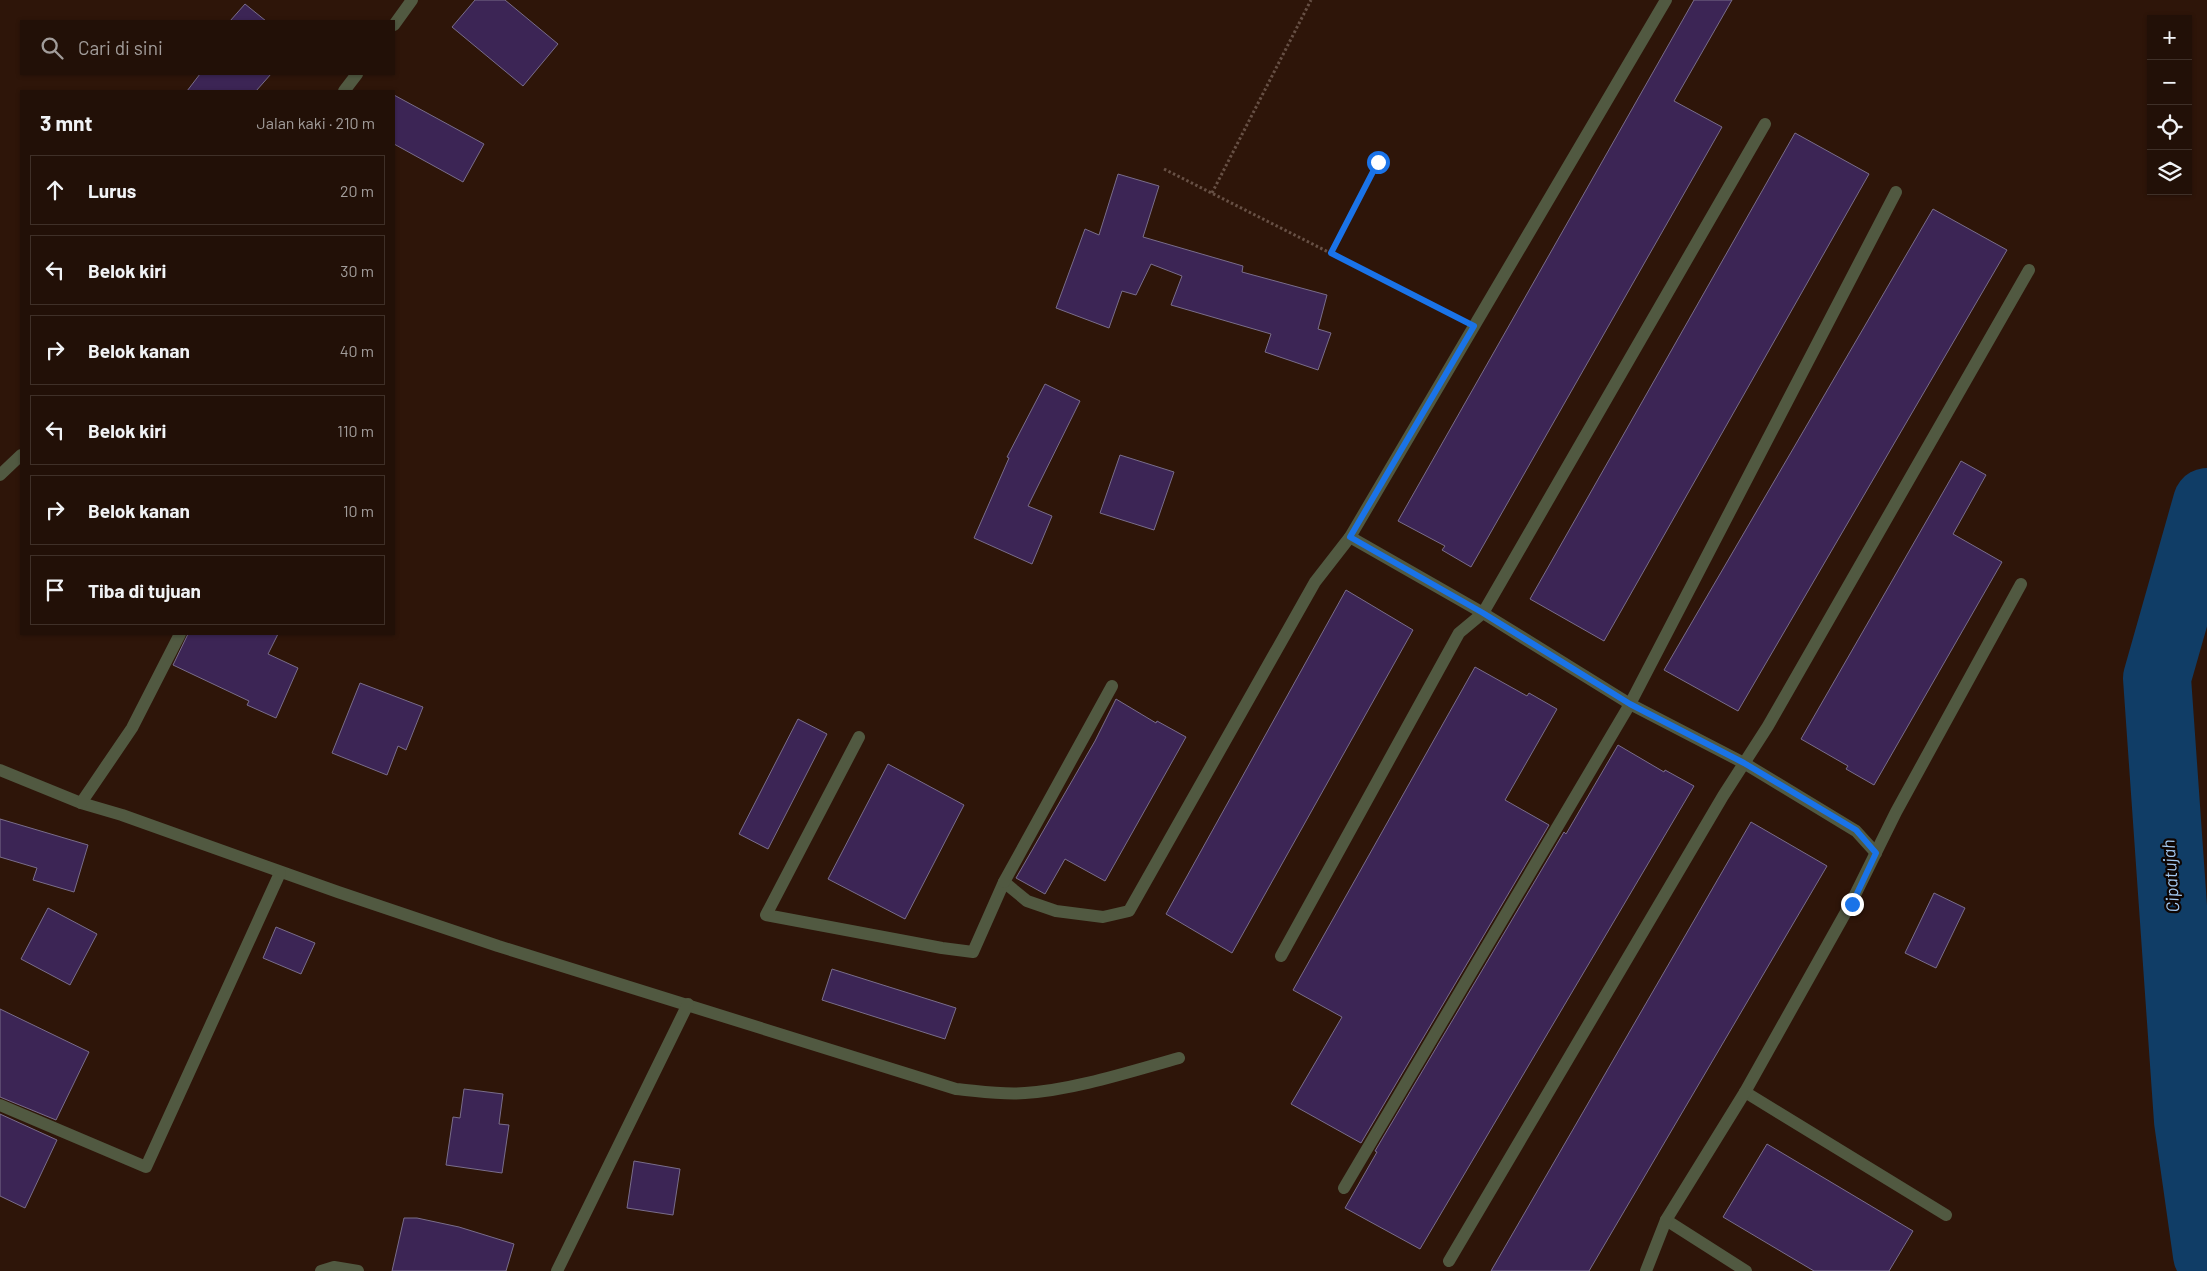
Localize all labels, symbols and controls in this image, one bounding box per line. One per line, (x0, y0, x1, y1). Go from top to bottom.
map controls (2147, 15, 2192, 195)
button: + (2147, 15, 2192, 60)
search box (20, 20, 395, 75)
icon: search (38, 34, 66, 62)
text: Cari di sini (78, 36, 163, 59)
button: − (2147, 60, 2192, 105)
button: locate (2147, 105, 2192, 150)
text: 3 mnt (40, 110, 93, 135)
text: Jalan kaki · 210 m (257, 113, 375, 132)
button: layers (2147, 150, 2192, 195)
route start (1367, 151, 1390, 174)
icon: ahead (41, 176, 69, 204)
text: Lurus (88, 179, 136, 202)
text: 20 m (340, 181, 374, 200)
icon: left (41, 256, 69, 284)
text: Belok kiri (88, 259, 166, 282)
text: 30 m (340, 261, 374, 280)
icon: right (41, 336, 69, 364)
text: Belok kanan (88, 339, 190, 362)
text: 40 m (340, 341, 374, 360)
icon: left (41, 416, 69, 444)
text: Belok kiri (88, 419, 166, 442)
text: 110 m (337, 421, 374, 440)
icon: right (41, 496, 69, 524)
text: Belok kanan (88, 499, 190, 522)
text: 10 m (343, 501, 374, 520)
icon: arrive (41, 576, 69, 604)
text: Tiba di tujuan (88, 579, 201, 602)
water label: Cipatujah (2156, 839, 2184, 913)
route end (1841, 893, 1864, 916)

